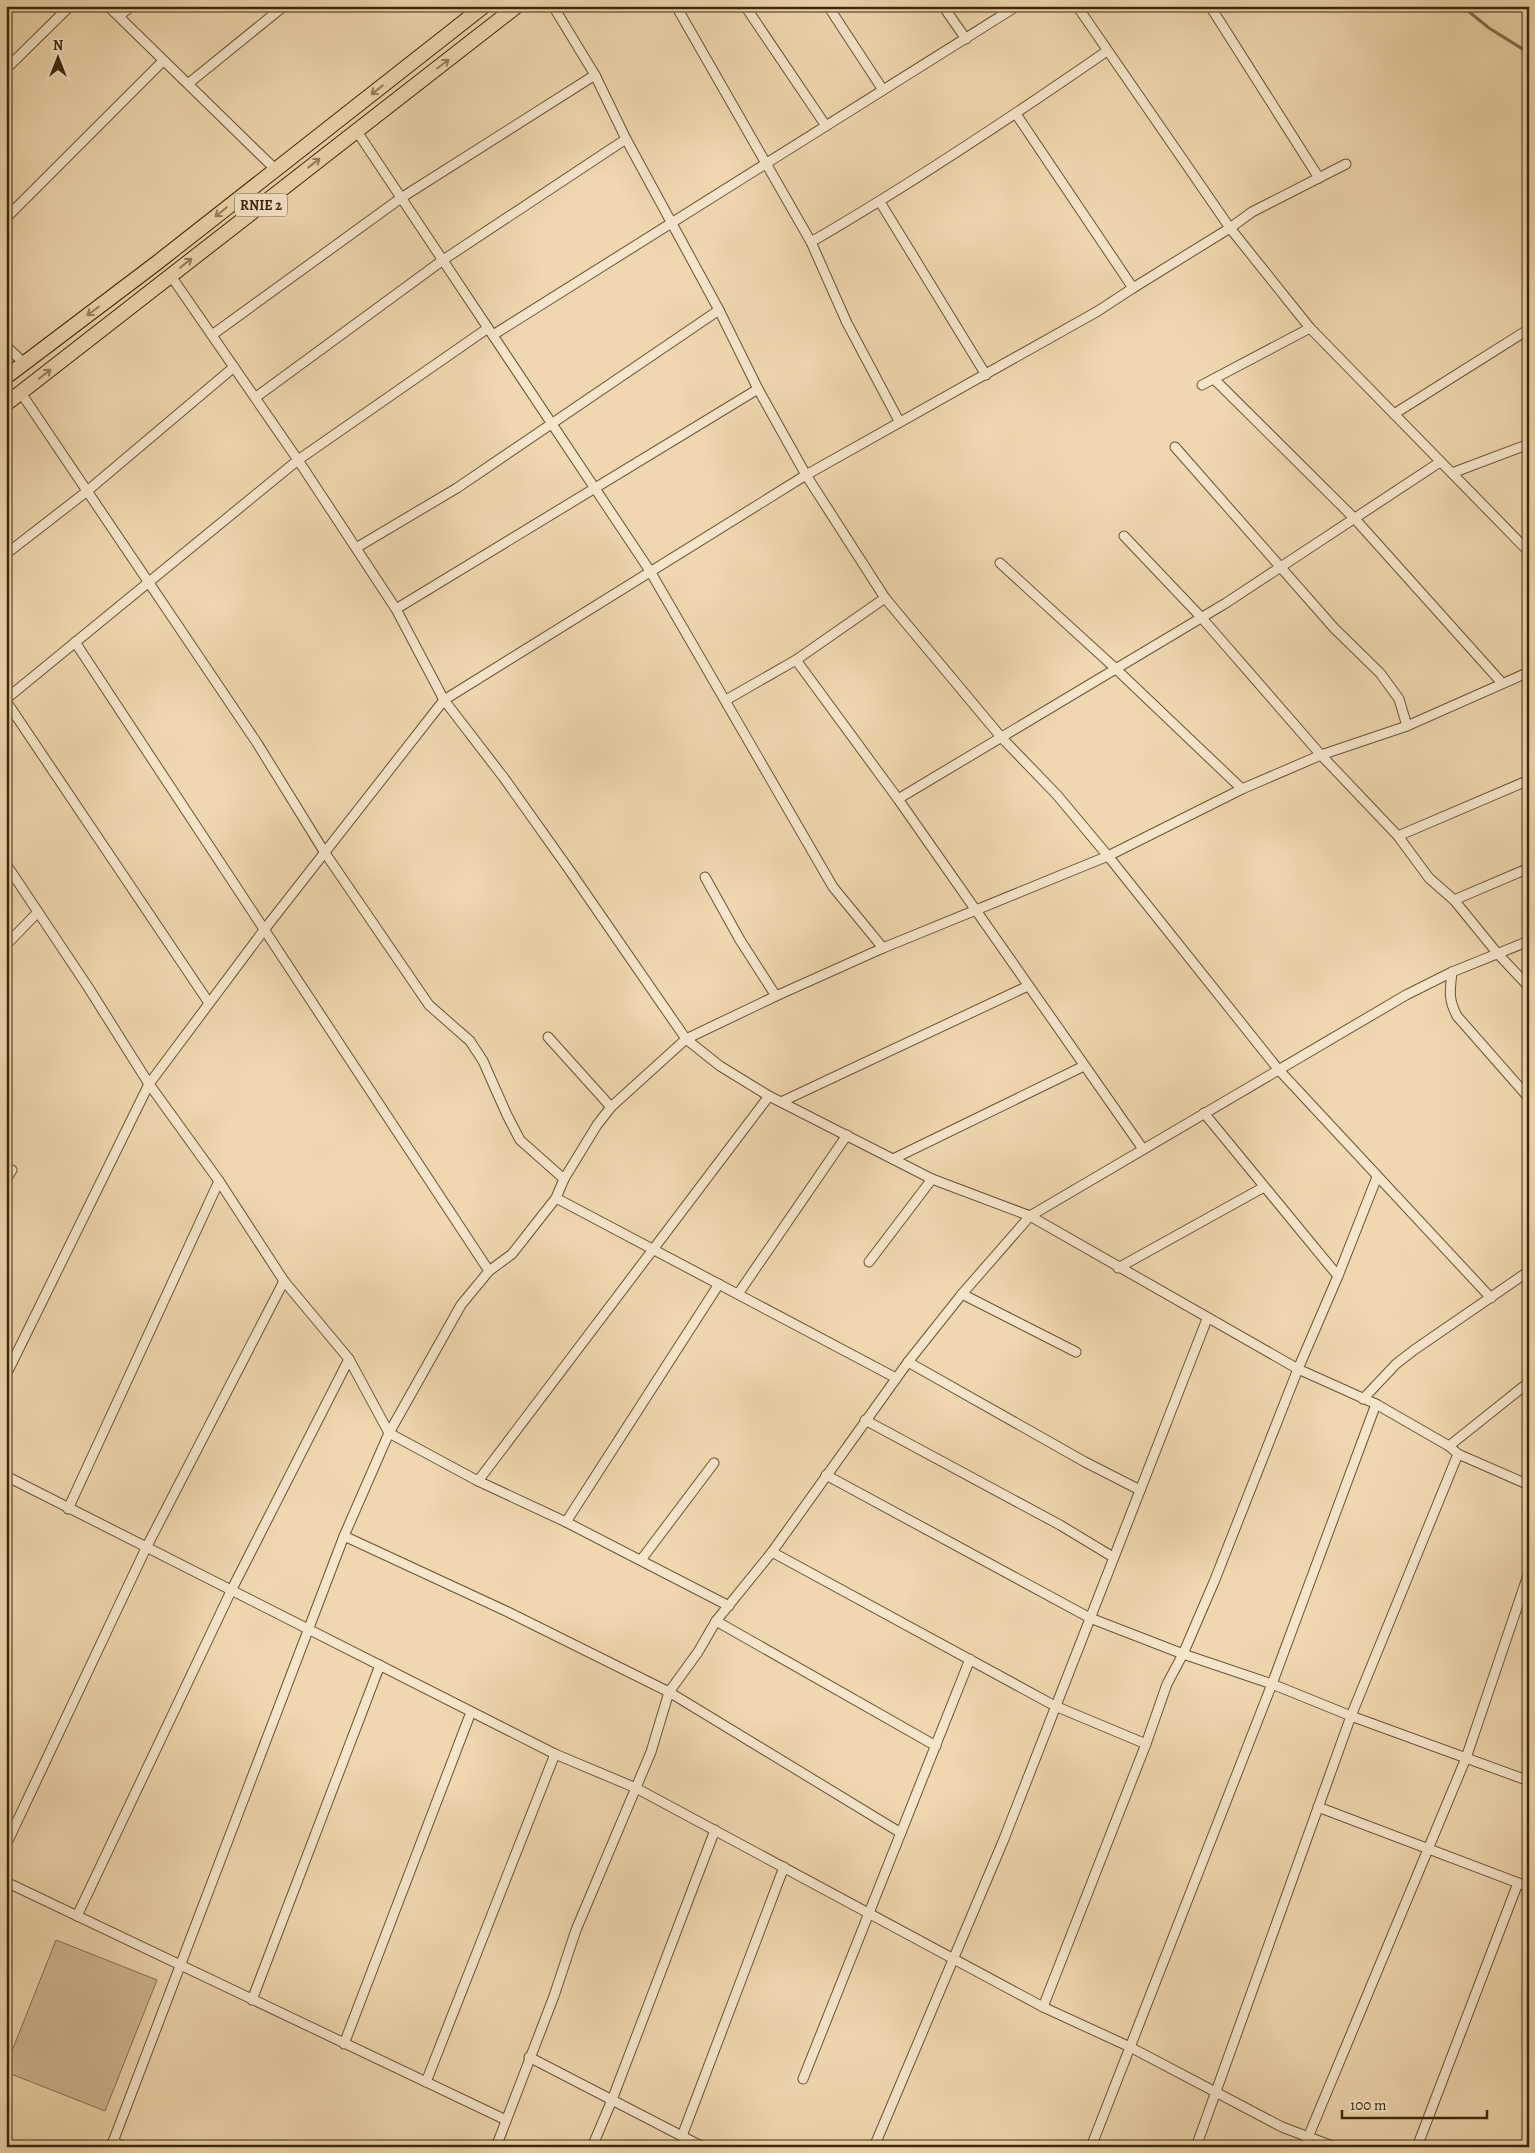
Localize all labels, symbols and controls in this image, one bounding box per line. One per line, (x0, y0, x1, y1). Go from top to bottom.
north arrow (32, 32, 82, 82)
text: N (53, 36, 63, 55)
one-way arrow (436, 58, 449, 69)
one-way arrow (370, 85, 384, 95)
one-way arrow (308, 158, 321, 169)
road number: RNIE 2 (235, 194, 287, 216)
one-way arrow (215, 206, 228, 217)
one-way arrow (180, 258, 193, 269)
one-way arrow (86, 306, 100, 316)
one-way arrow (38, 369, 51, 380)
scale bar (1342, 2088, 1488, 2120)
text: 100 m (1350, 2095, 1387, 2115)

